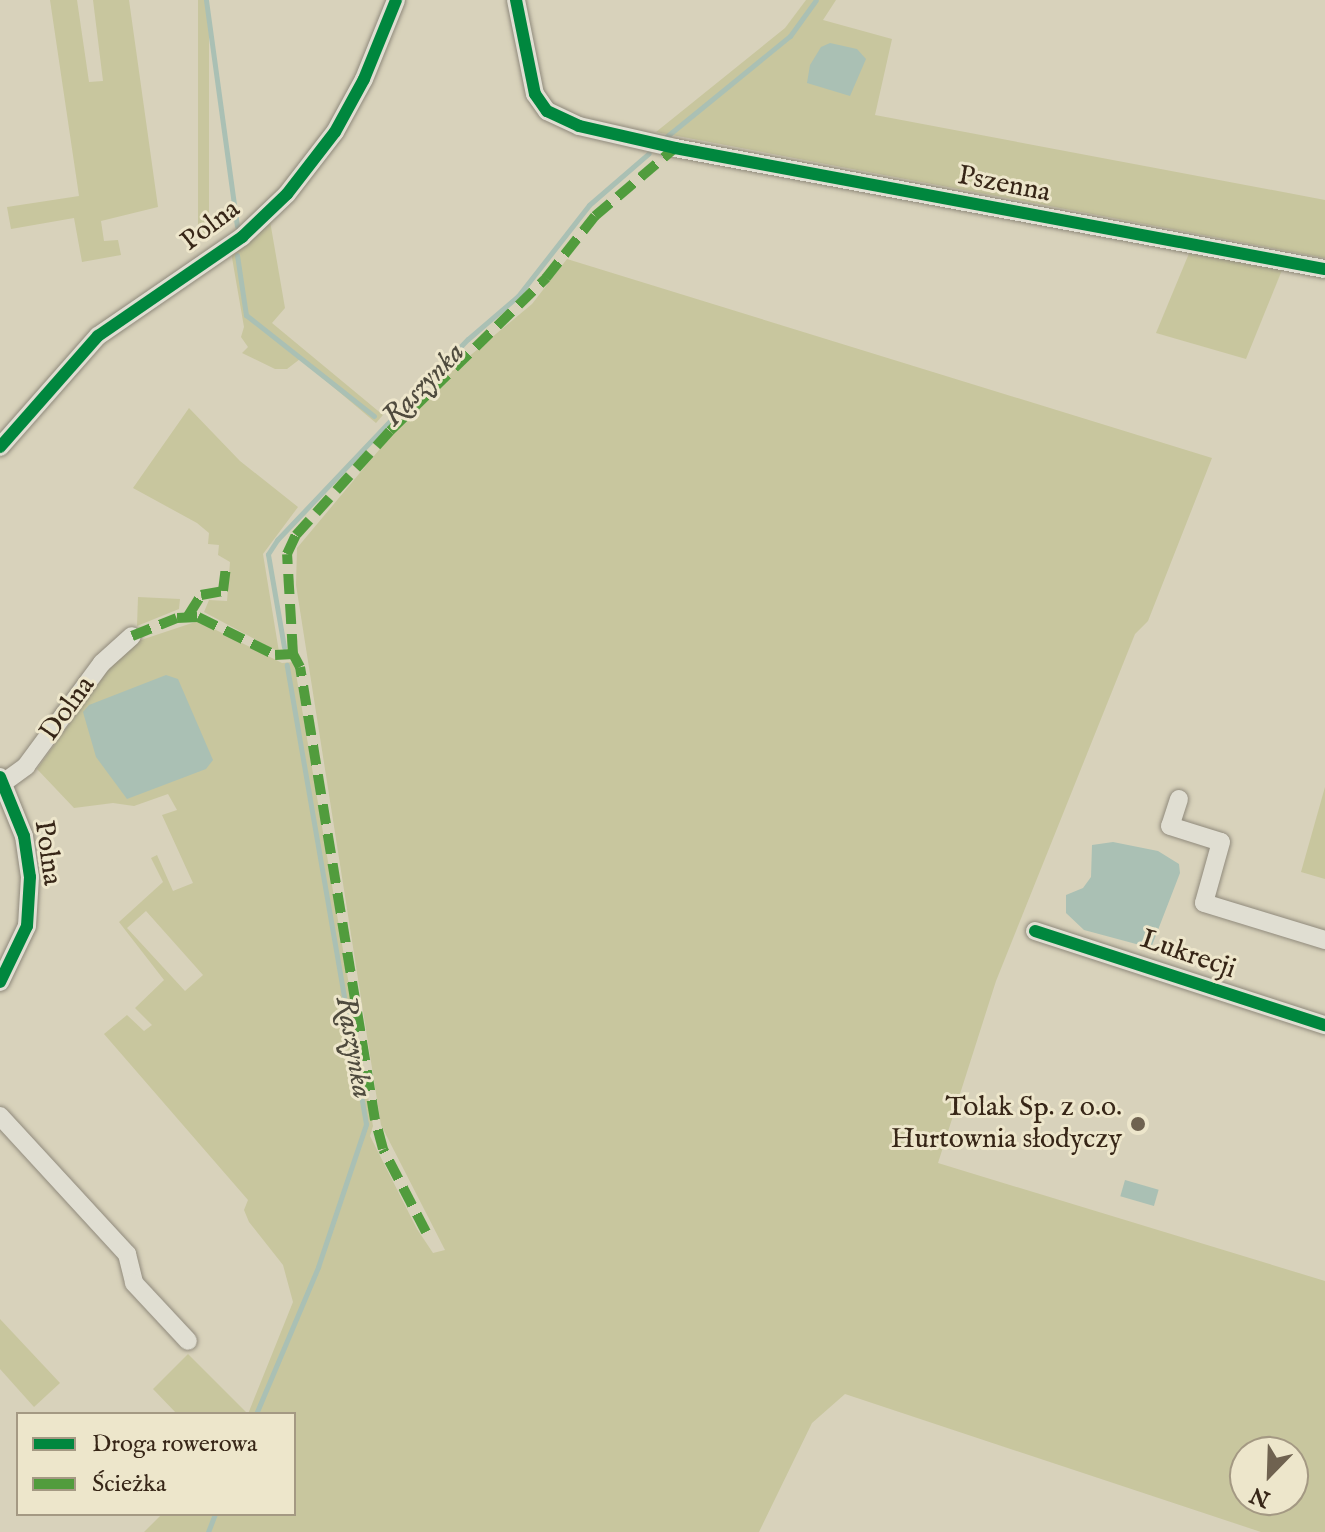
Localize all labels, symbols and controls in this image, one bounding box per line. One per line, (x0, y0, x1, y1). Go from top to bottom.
street label: Pszenna (955, 160, 1053, 210)
street label: Polna (175, 193, 247, 259)
water label: Raszynka (375, 335, 473, 435)
street label: Dolna (33, 670, 103, 748)
street label: Polna (26, 818, 68, 888)
street label: Lukrecji (1136, 923, 1240, 987)
water label: Raszynka (326, 993, 380, 1101)
place label: Tolak Sp. z o.o. Hurtownia słodyczy (891, 1091, 1122, 1157)
marker: Tolak Sp. z o.o. Hurtownia słodyczy (1129, 1115, 1147, 1133)
legend (16, 1412, 296, 1516)
text: Droga rowerowa (92, 1429, 257, 1460)
north arrow (1229, 1436, 1309, 1516)
text: Ścieżka (92, 1469, 166, 1500)
text: N (1246, 1480, 1275, 1513)

